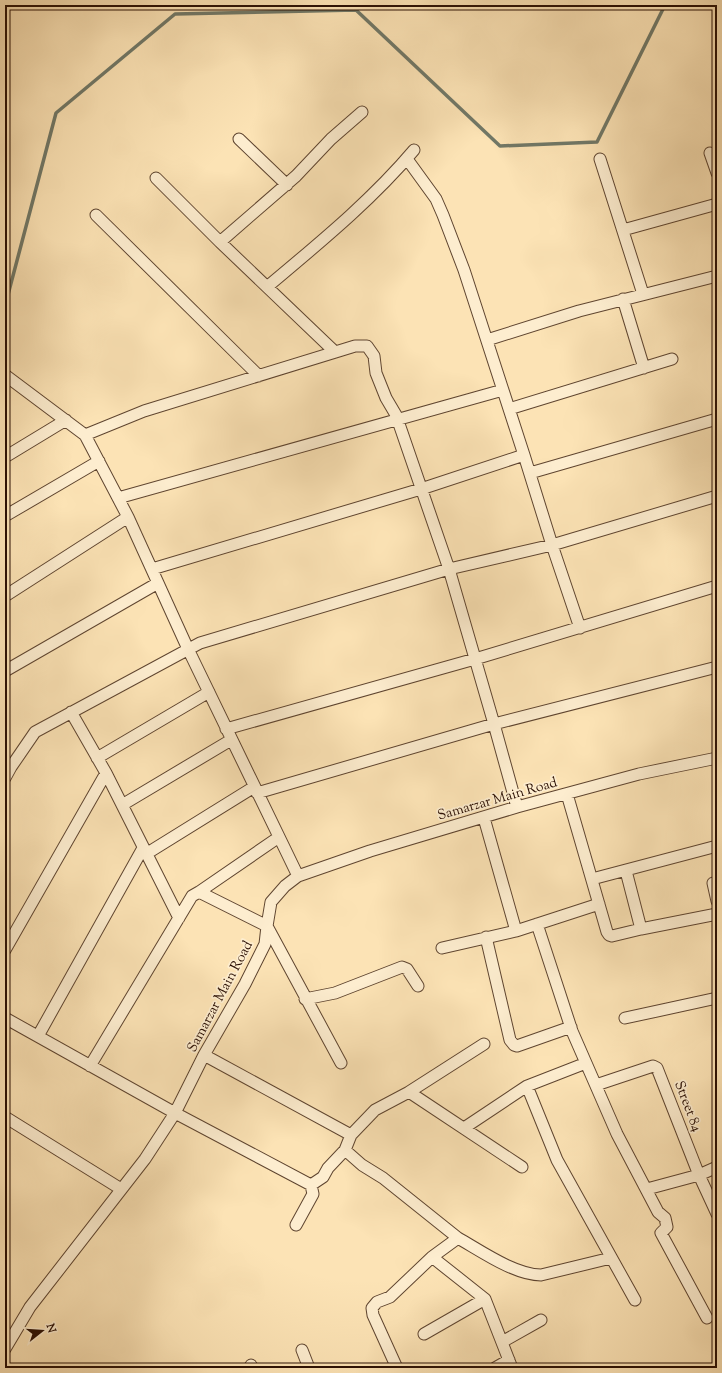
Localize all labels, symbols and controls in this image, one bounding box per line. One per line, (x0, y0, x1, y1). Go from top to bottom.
street label: Samarzar Main Road (435, 773, 560, 827)
street label: Samarzar Main Road (183, 938, 259, 1056)
street label: Street 84 (668, 1078, 706, 1135)
north arrow (22, 1311, 62, 1351)
text: N (41, 1321, 60, 1335)

